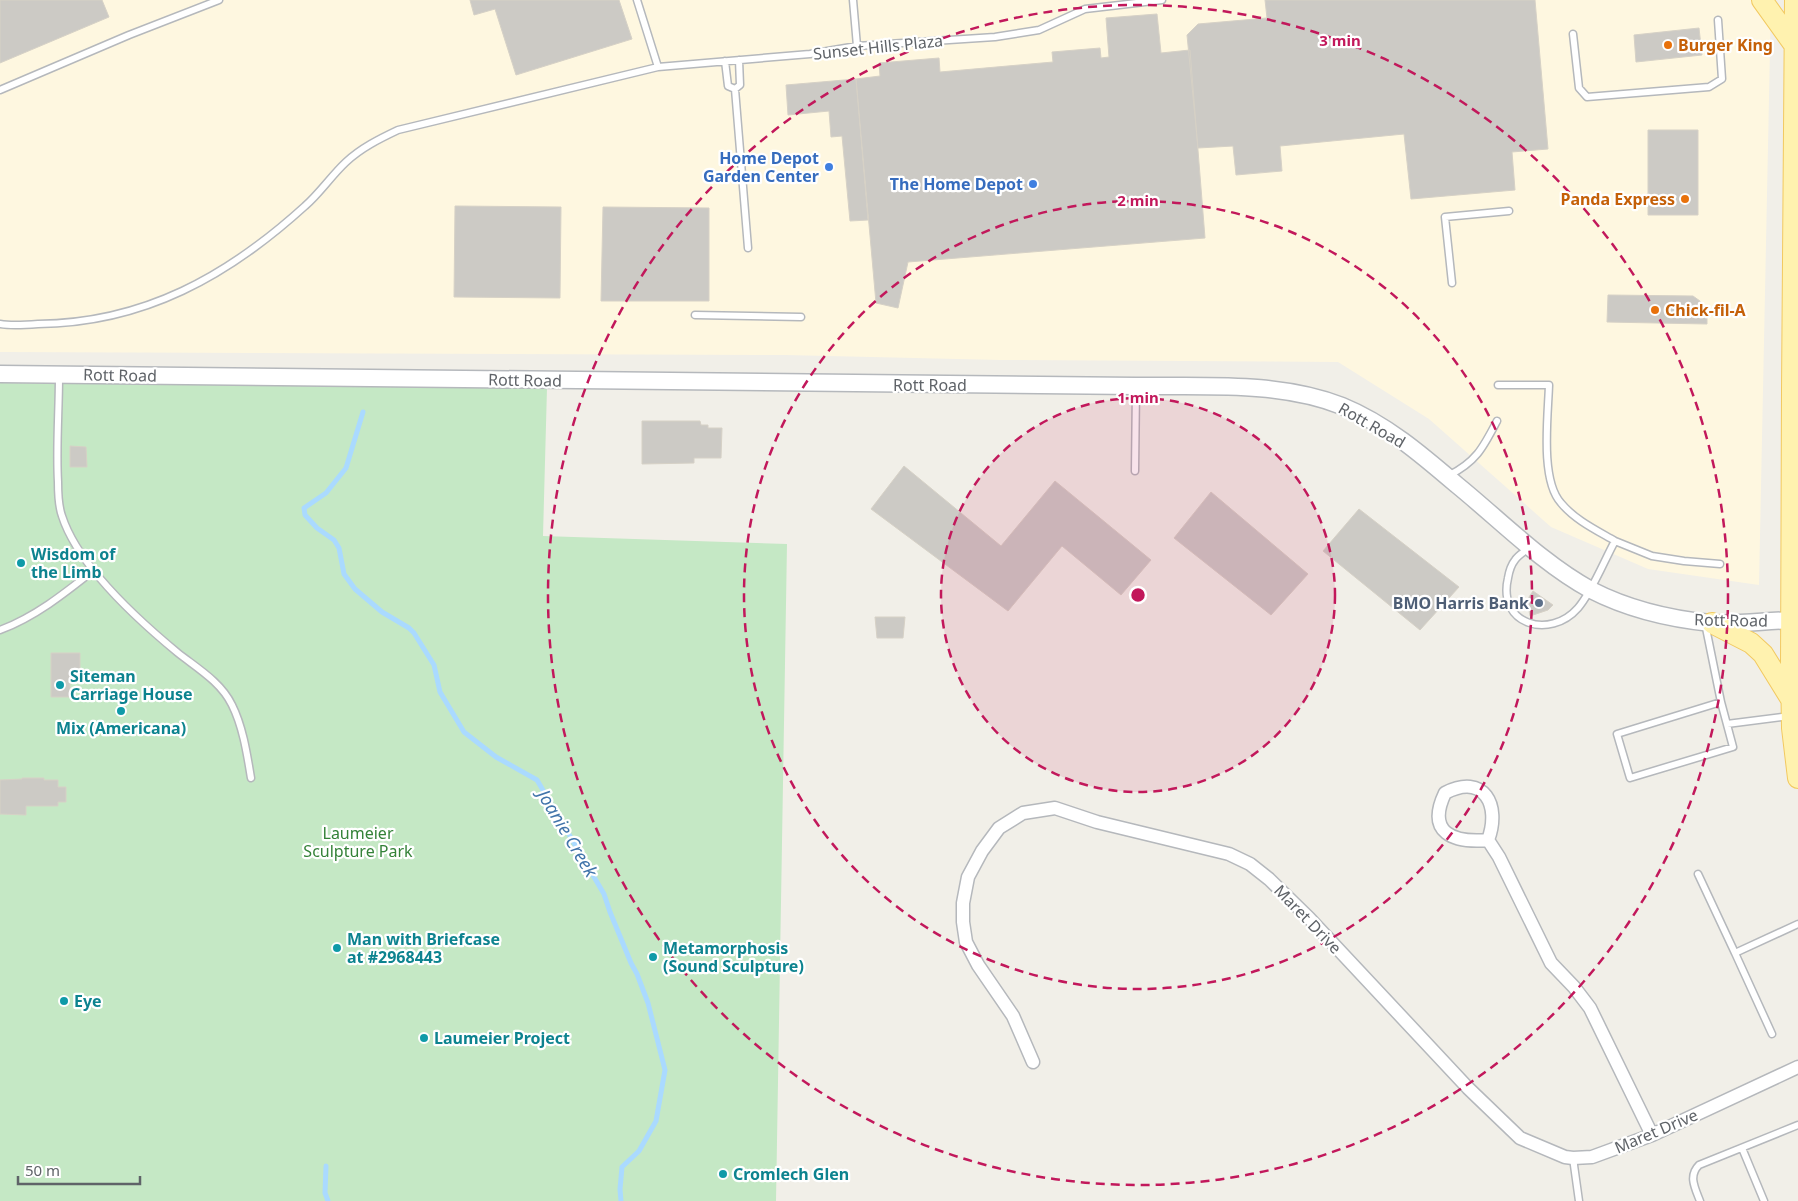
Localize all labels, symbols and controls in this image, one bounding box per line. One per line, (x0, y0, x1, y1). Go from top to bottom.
street label: Sunset Hills Plaza (812, 29, 944, 65)
text: 3 min (1319, 30, 1361, 50)
place label: Burger King (1678, 34, 1773, 56)
marker: Burger King (1662, 39, 1674, 51)
place label: Home Depot Garden Center (703, 147, 819, 187)
marker: Home Depot Garden Center (823, 161, 835, 173)
place label: The Home Depot (890, 173, 1023, 195)
marker: The Home Depot (1027, 178, 1039, 190)
place label: Panda Express (1560, 188, 1675, 210)
text: 2 min (1117, 190, 1159, 210)
marker: Panda Express (1679, 193, 1691, 205)
place label: Chick-fil-A (1665, 299, 1747, 321)
marker: Chick-fil-A (1649, 304, 1661, 316)
street label: Rott Road (83, 363, 157, 387)
street label: Rott Road (488, 368, 562, 392)
street label: Rott Road (893, 374, 967, 396)
text: 1 min (1117, 387, 1159, 407)
street label: Rott Road (1335, 397, 1409, 453)
place label: Wisdom of the Limb (31, 543, 116, 583)
marker: Wisdom of the Limb (15, 557, 27, 569)
centre of rings (1129, 586, 1147, 604)
place label: BMO Harris Bank (1393, 592, 1529, 614)
marker: BMO Harris Bank (1533, 597, 1545, 609)
street label: Rott Road (1694, 608, 1768, 632)
place label: Siteman Carriage House (70, 665, 193, 705)
marker: Siteman Carriage House (54, 679, 66, 691)
marker: Mix (Americana) (115, 705, 127, 717)
place label: Mix (Americana) (56, 717, 186, 739)
water label: Joanie Creek (531, 782, 604, 882)
park label: Laumeier Sculpture Park (303, 822, 413, 862)
street label: Maret Drive (1269, 880, 1347, 958)
place label: Man with Briefcase at #2968443 (347, 928, 500, 968)
place label: Metamorphosis (Sound Sculpture) (663, 937, 804, 977)
marker: Man with Briefcase at #2968443 (331, 942, 343, 954)
marker: Metamorphosis (Sound Sculpture) (647, 951, 659, 963)
place label: Eye (74, 990, 102, 1012)
marker: Eye (58, 995, 70, 1007)
place label: Laumeier Project (434, 1027, 570, 1049)
marker: Laumeier Project (418, 1032, 430, 1044)
street label: Maret Drive (1611, 1104, 1701, 1158)
scale bar (18, 1154, 140, 1186)
text: 50 m (25, 1160, 60, 1180)
place label: Cromlech Glen (733, 1163, 849, 1185)
marker: Cromlech Glen (717, 1168, 729, 1180)

